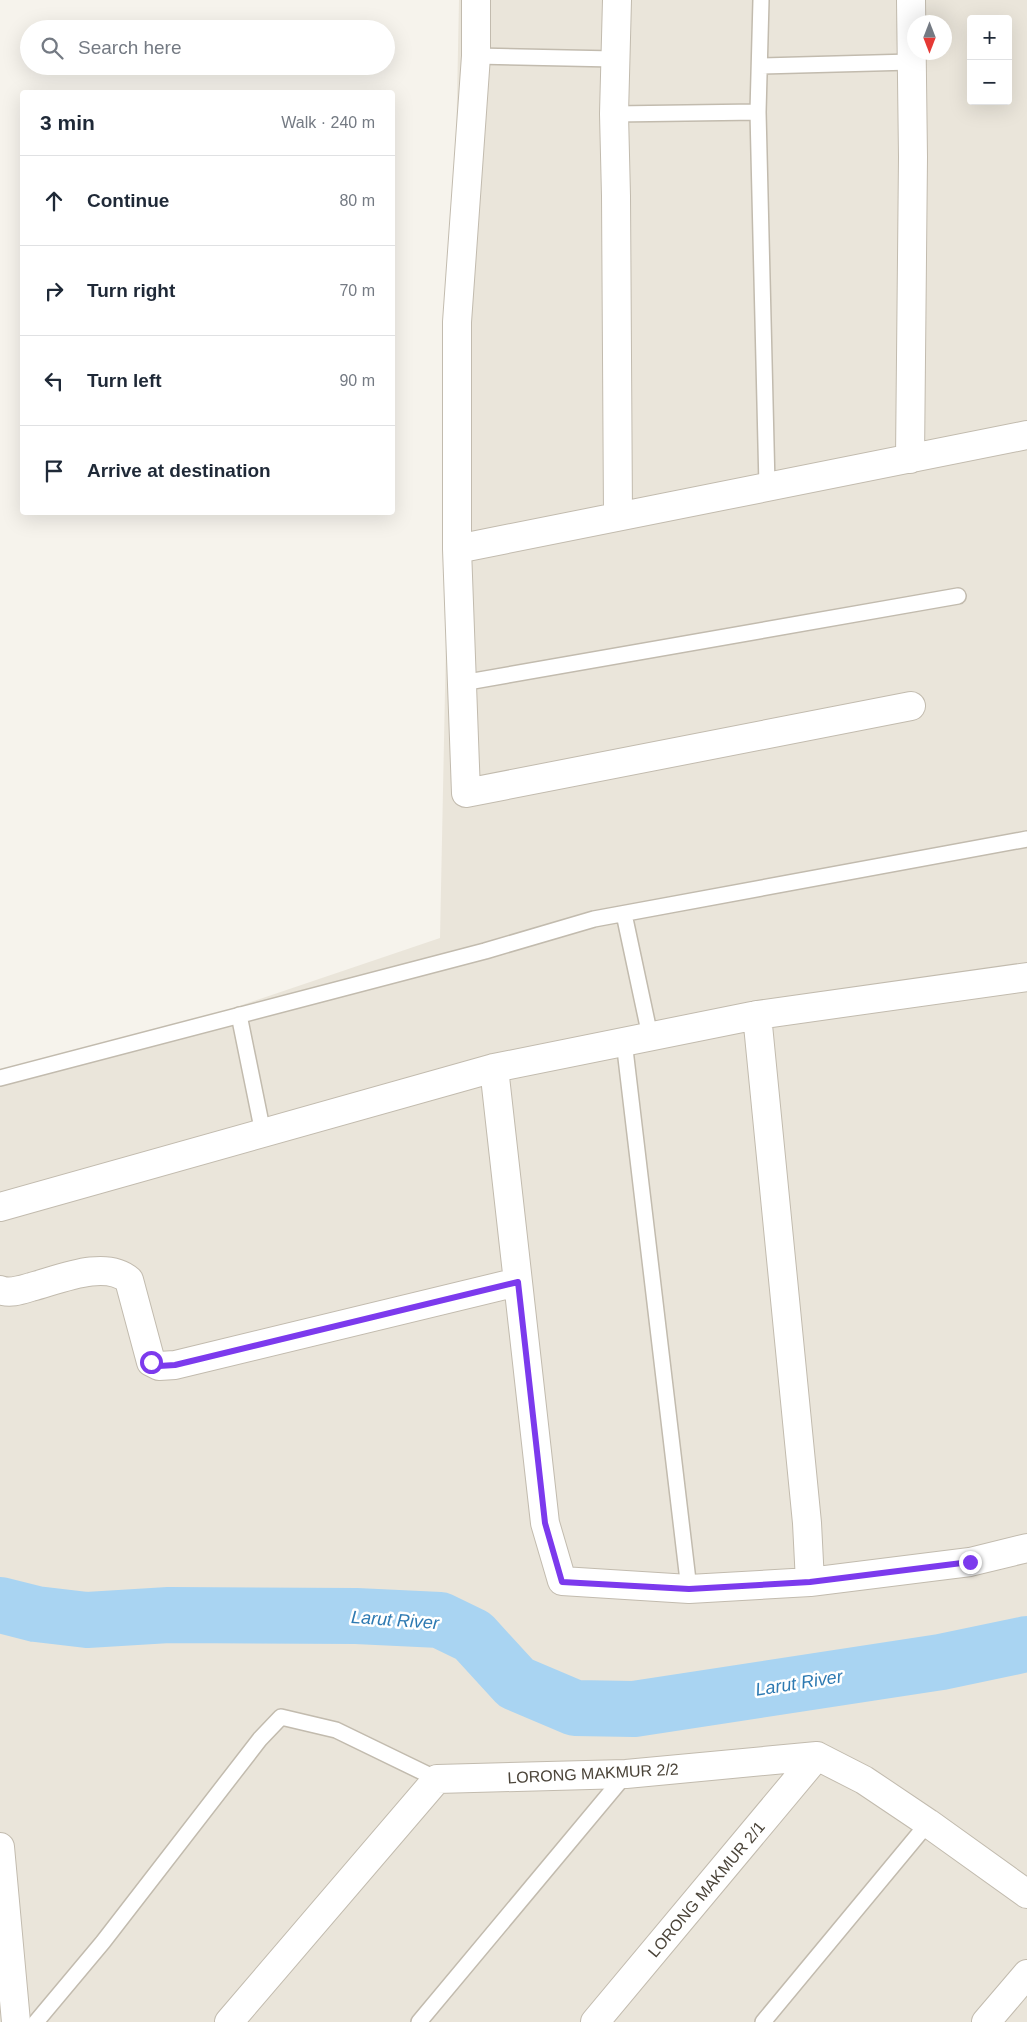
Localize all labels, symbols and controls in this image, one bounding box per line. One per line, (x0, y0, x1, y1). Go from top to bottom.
north arrow (907, 15, 952, 60)
map controls (967, 15, 1012, 105)
button: + (967, 15, 1012, 60)
search box (20, 20, 395, 75)
icon: search (38, 34, 66, 62)
text: Search here (78, 37, 182, 58)
button: − (967, 60, 1012, 105)
text: 3 min (40, 111, 95, 134)
text: Walk · 240 m (281, 114, 375, 131)
icon: ahead (40, 187, 68, 215)
text: Continue (87, 190, 169, 211)
text: 80 m (339, 192, 375, 209)
icon: right (40, 277, 68, 305)
text: Turn right (87, 280, 175, 301)
text: 70 m (339, 282, 375, 299)
icon: left (40, 367, 68, 395)
text: Turn left (87, 370, 162, 391)
text: 90 m (339, 372, 375, 389)
icon: arrive (40, 457, 68, 485)
text: Arrive at destination (87, 460, 271, 481)
route start (140, 1351, 163, 1374)
route end (959, 1551, 982, 1574)
water label: Larut River (350, 1607, 441, 1633)
water label: Larut River (754, 1666, 845, 1700)
street label: LORONG MAKMUR 2/2 (507, 1761, 679, 1786)
street label: LORONG MAKMUR 2/1 (645, 1818, 768, 1961)

